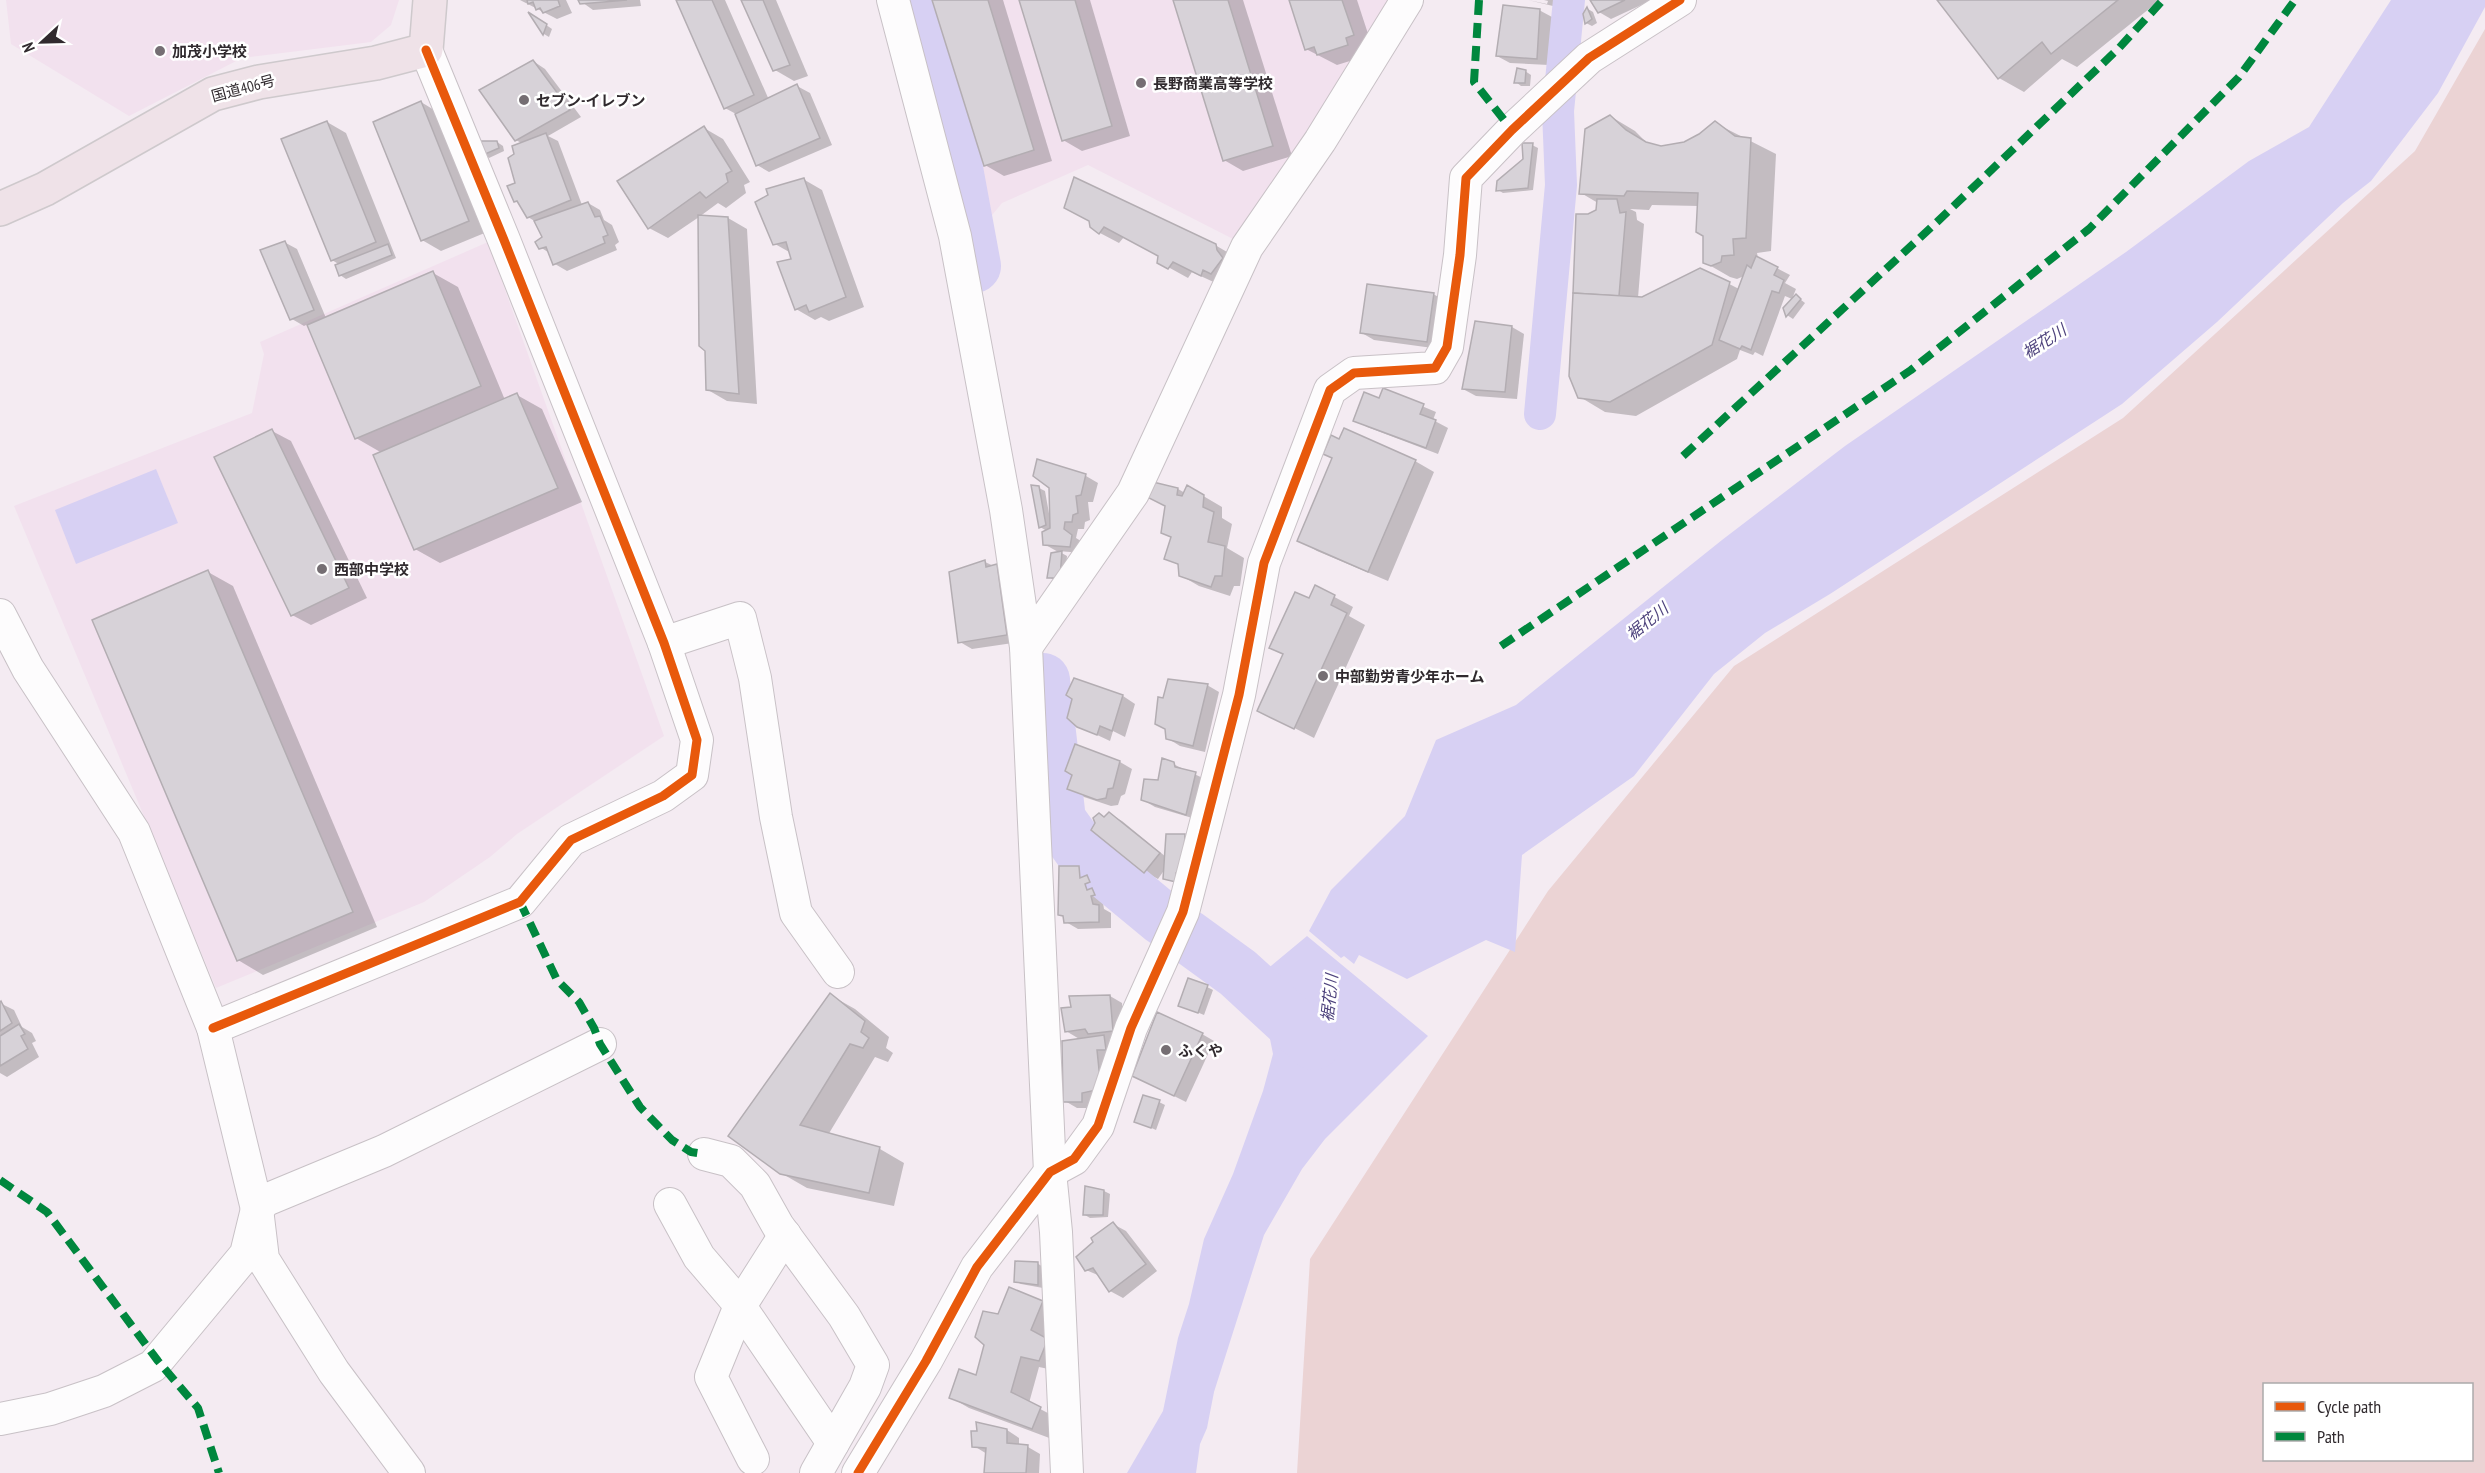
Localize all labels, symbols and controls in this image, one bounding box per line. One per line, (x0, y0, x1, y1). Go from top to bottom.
north arrow (12, 12, 72, 72)
text: N (17, 40, 39, 55)
place label: 加茂小学校 (172, 42, 247, 61)
marker: 加茂小学校 (153, 44, 167, 58)
street label: 国道406号 (209, 70, 277, 106)
place label: 長野商業高等学校 (1153, 74, 1273, 93)
marker: 長野商業高等学校 (1134, 76, 1148, 90)
place label: セブン-イレブン (536, 91, 645, 110)
marker: セブン-イレブン (517, 93, 531, 107)
water label: 裾花川 (2018, 318, 2071, 362)
place label: 西部中学校 (334, 560, 409, 579)
marker: 西部中学校 (315, 562, 329, 576)
water label: 裾花川 (1622, 597, 1673, 644)
place label: 中部勤労青少年ホーム (1335, 667, 1485, 686)
marker: 中部勤労青少年ホーム (1316, 669, 1330, 683)
water label: 裾花川 (1317, 971, 1342, 1023)
place label: ふくや (1178, 1041, 1223, 1060)
marker: ふくや (1159, 1043, 1173, 1057)
legend (2263, 1383, 2473, 1461)
text: Cycle path (2317, 1395, 2381, 1418)
text: Path (2317, 1425, 2345, 1448)

